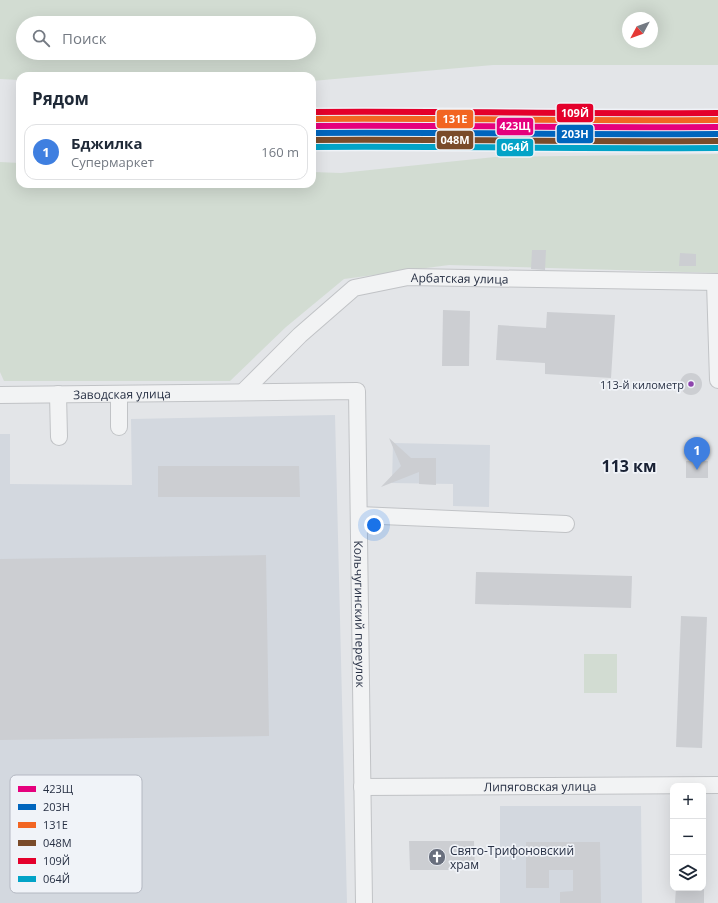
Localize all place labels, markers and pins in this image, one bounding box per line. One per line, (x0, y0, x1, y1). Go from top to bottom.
place label: 113-й километр (600, 377, 684, 392)
marker: 113-й километр (686, 379, 696, 389)
pin: 1 (684, 437, 710, 470)
place label: Свято-Трифоновский храм (450, 842, 574, 873)
church icon: Свято-Трифоновский храм (427, 847, 447, 867)

